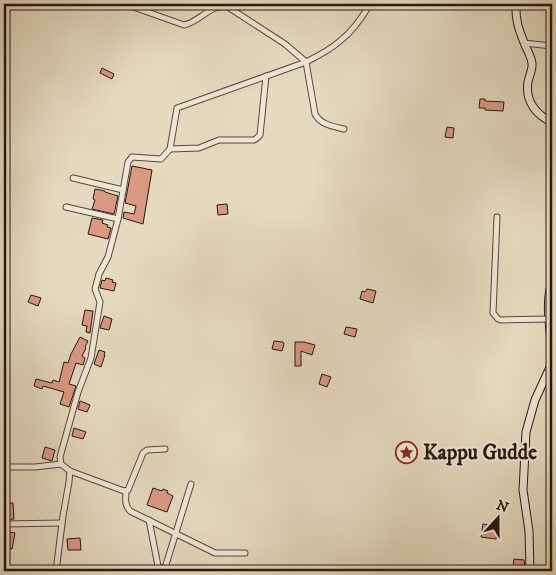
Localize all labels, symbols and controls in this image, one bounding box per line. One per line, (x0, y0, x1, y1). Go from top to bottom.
place icon: Kappu Gudde (395, 440, 419, 464)
place label: Kappu Gudde (423, 440, 537, 466)
north arrow (474, 492, 524, 542)
text: N (494, 496, 511, 517)

